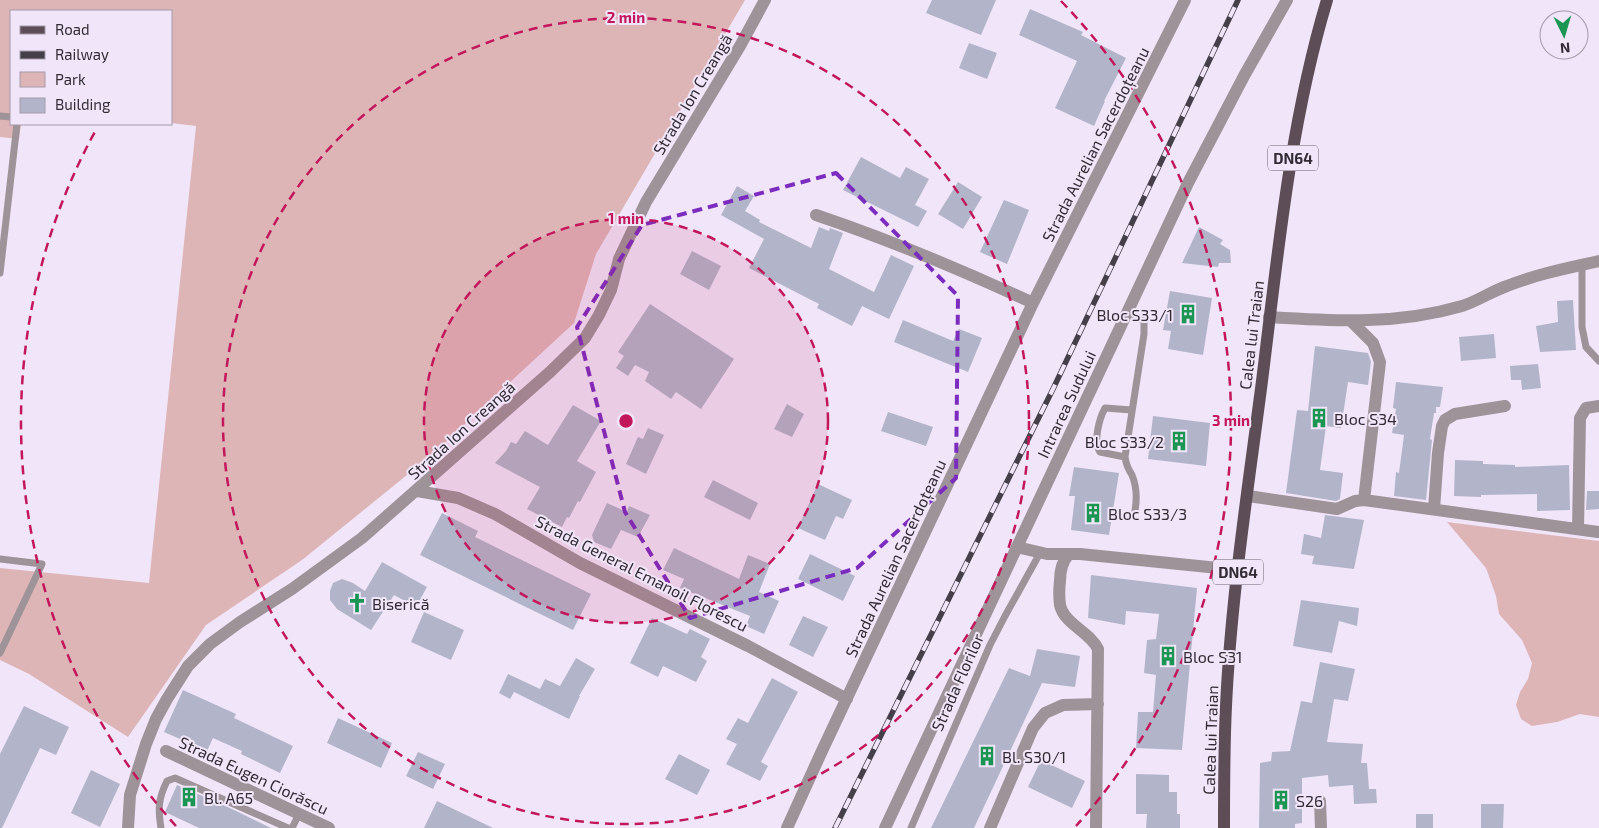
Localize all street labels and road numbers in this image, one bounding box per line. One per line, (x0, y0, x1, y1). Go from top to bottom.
street label: Strada Ion Creangă (648, 30, 736, 158)
street label: Strada Aurelian Sacerdoțeanu (1038, 43, 1154, 245)
road number: DN64 (1268, 146, 1318, 170)
street label: Calea lui Traian (1235, 279, 1267, 391)
street label: Intrarea Sudului (1033, 347, 1099, 461)
street label: Strada Ion Creangă (404, 377, 518, 483)
street label: Strada Aurelian Sacerdoțeanu (841, 456, 951, 661)
street label: Strada General Emanoil Florescu (533, 511, 751, 635)
road number: DN64 (1213, 560, 1263, 584)
street label: Strada Florilor (927, 630, 987, 734)
street label: Calea lui Traian (1199, 685, 1221, 795)
street label: Strada Eugen Ciorăscu (176, 732, 332, 818)

